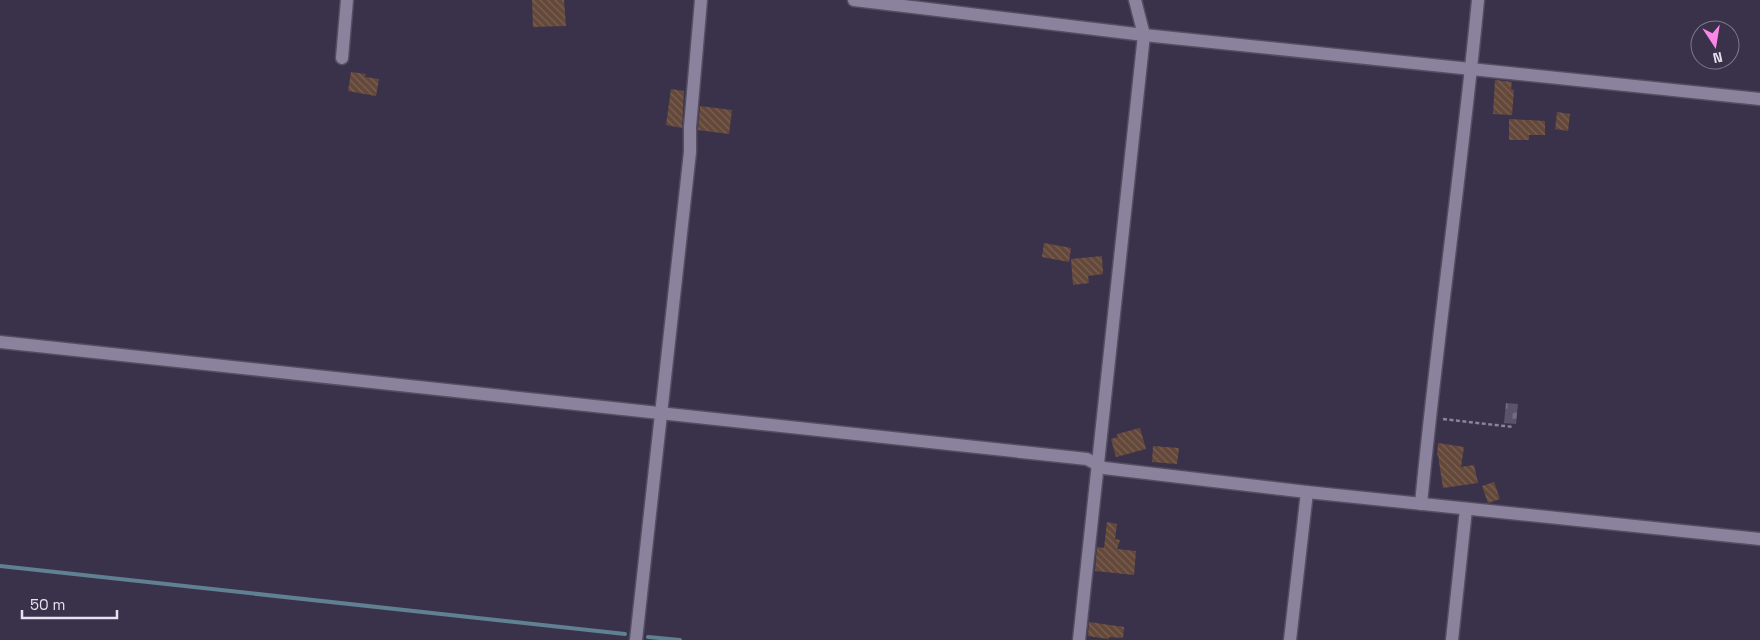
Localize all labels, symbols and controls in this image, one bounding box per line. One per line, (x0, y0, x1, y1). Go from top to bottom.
north arrow (1690, 20, 1740, 70)
text: N (1711, 48, 1724, 67)
scale bar (22, 588, 118, 620)
text: 50 m (30, 595, 65, 614)

